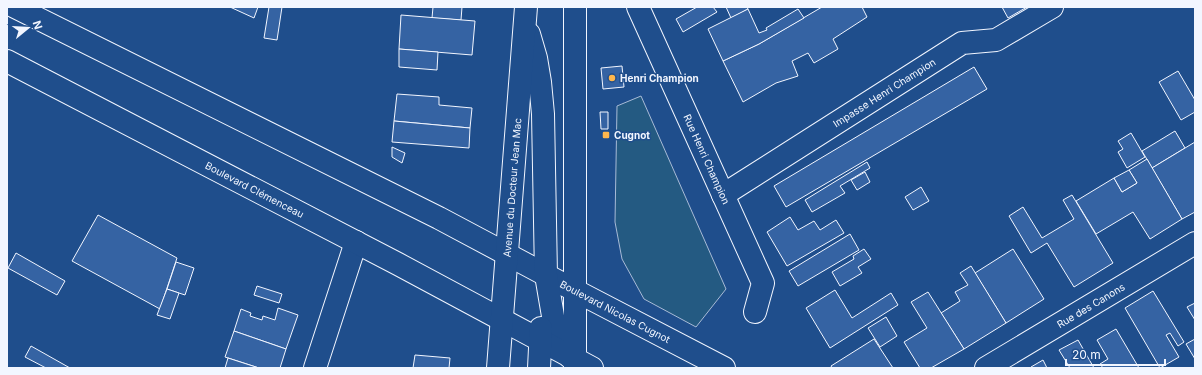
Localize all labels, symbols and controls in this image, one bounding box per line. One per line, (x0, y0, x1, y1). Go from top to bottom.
north arrow (8, 8, 48, 48)
text: N (30, 19, 45, 31)
street label: Impasse Henri Champion (831, 55, 938, 129)
place label: Henri Champion (620, 72, 699, 84)
marker: Henri Champion (607, 73, 617, 83)
street label: Rue Henri Champion (681, 112, 733, 206)
street label: Avenue du Docteur Jean Mac (501, 117, 523, 258)
place label: Cugnot (614, 129, 650, 142)
marker: Cugnot (601, 130, 611, 140)
street label: Boulevard Clémenceau (203, 159, 306, 220)
street label: Boulevard Nicolas Cugnot (558, 278, 673, 345)
street label: Rue des Canons (1055, 280, 1127, 330)
scale bar (1066, 341, 1165, 367)
text: 20 m (1072, 347, 1101, 362)

